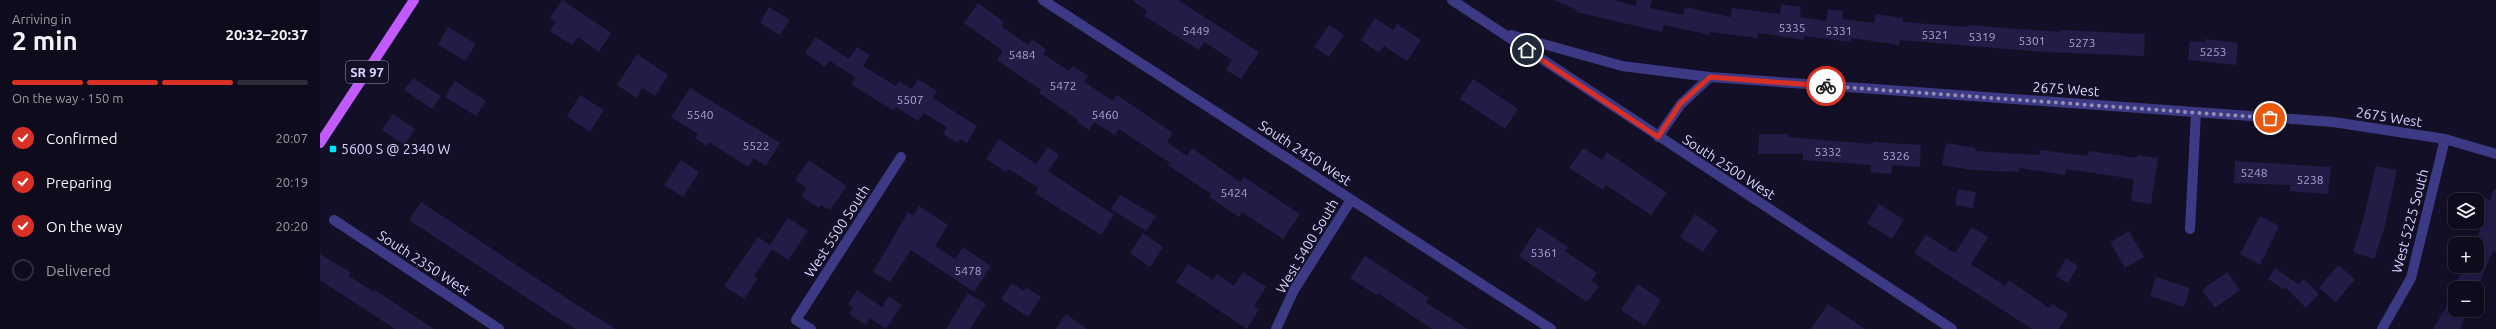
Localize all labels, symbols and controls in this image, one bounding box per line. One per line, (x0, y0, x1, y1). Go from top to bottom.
text: Arriving in (12, 12, 71, 26)
house number: 5335 (1778, 21, 1806, 34)
house number: 5449 (1182, 24, 1210, 37)
house number: 5331 (1825, 24, 1853, 37)
text: 2 min (12, 26, 78, 55)
text: 20:32–20:37 (225, 26, 308, 43)
house number: 5321 (1921, 28, 1949, 41)
house number: 5319 (1968, 30, 1996, 43)
pin (1510, 33, 1544, 67)
house number: 5301 (2018, 34, 2046, 47)
house number: 5273 (2068, 36, 2096, 49)
icon: home (1516, 39, 1538, 61)
house number: 5253 (2199, 45, 2227, 58)
house number: 5484 (1008, 48, 1036, 61)
road number: SR 97 (346, 61, 388, 83)
courier (1806, 66, 1846, 106)
icon: bike (1815, 75, 1837, 97)
house number: 5472 (1049, 79, 1077, 92)
street label: 2675 West (2032, 79, 2100, 99)
text: On the way · 150 m (12, 91, 124, 105)
house number: 5507 (896, 93, 924, 106)
pin (2253, 101, 2287, 135)
street label: 2675 West (2355, 104, 2424, 130)
icon: bag (2259, 107, 2281, 129)
house number: 5540 (686, 108, 714, 121)
house number: 5460 (1091, 108, 1119, 121)
street label: South 2450 West (1256, 117, 1355, 189)
icon: check (12, 127, 34, 149)
text: Confirmed (46, 130, 118, 147)
text: 20:07 (275, 131, 308, 145)
street label: South 2500 West (1680, 131, 1779, 203)
house number: 5522 (742, 139, 770, 152)
place label: 5600 S @ 2340 W (341, 141, 451, 157)
marker: 5600 S @ 2340 W (328, 144, 338, 154)
house number: 5332 (1814, 145, 1842, 158)
house number: 5326 (1882, 149, 1910, 162)
house number: 5248 (2240, 166, 2268, 179)
street label: West 5225 South (2388, 167, 2432, 275)
icon: check (12, 171, 34, 193)
house number: 5238 (2296, 173, 2324, 186)
text: Preparing (46, 174, 112, 191)
text: 20:19 (275, 175, 308, 189)
street label: West 5500 South (801, 182, 873, 280)
house number: 5424 (1220, 186, 1248, 199)
map controls (2448, 193, 2484, 317)
button: layers (2448, 193, 2484, 229)
street label: West 5400 South (1273, 196, 1341, 296)
icon: check (12, 215, 34, 237)
text: On the way (46, 218, 122, 235)
text: 20:20 (275, 219, 308, 233)
street label: South 2350 West (375, 227, 474, 299)
button: + (2448, 237, 2484, 273)
house number: 5361 (1530, 246, 1558, 259)
text: Delivered (46, 262, 111, 279)
house number: 5478 (954, 264, 982, 277)
button: − (2448, 281, 2484, 317)

